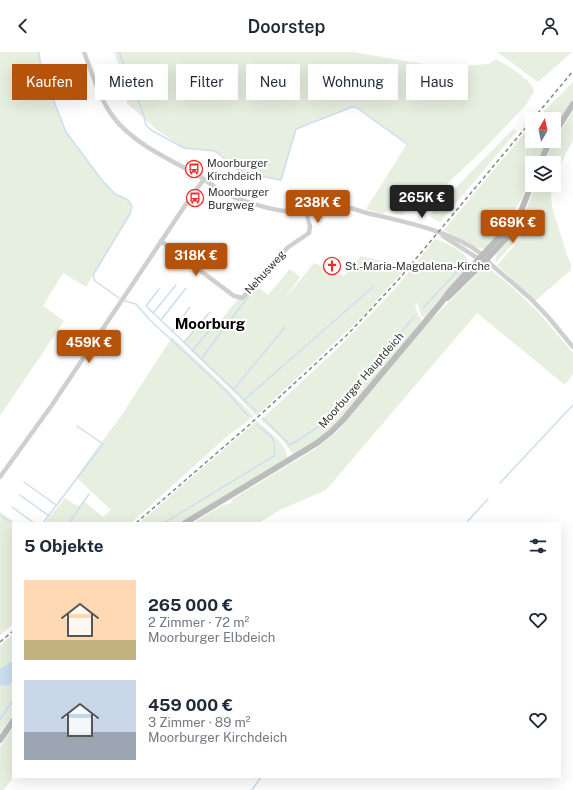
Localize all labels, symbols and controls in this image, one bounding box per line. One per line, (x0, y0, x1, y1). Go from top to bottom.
icon: back (12, 15, 34, 37)
icon: person (539, 15, 561, 37)
text: Doorstep (248, 16, 325, 37)
chip: Kaufen (12, 64, 87, 100)
chip: Mieten (95, 64, 168, 100)
chip: Filter (176, 64, 238, 100)
chip: Neu (246, 64, 300, 100)
chip: Wohnung (308, 64, 398, 100)
chip: Haus (406, 64, 468, 100)
north arrow (525, 112, 561, 148)
map controls (525, 112, 561, 192)
button: layers (525, 156, 561, 192)
place label: Moorburger Kirchdeich (207, 157, 268, 182)
bus stop icon: Moorburger Kirchdeich (184, 159, 204, 179)
pin: 265K € (389, 185, 455, 219)
place label: Moorburger Burgweg (208, 186, 269, 211)
bus stop icon: Moorburger Burgweg (185, 188, 205, 208)
pin: 238K € (285, 190, 351, 224)
text: 265K € (399, 190, 445, 205)
text: 238K € (295, 195, 341, 210)
pin: 669K € (480, 210, 546, 244)
text: 669K € (490, 215, 536, 230)
pin: 318K € (163, 243, 229, 277)
text: 318K € (174, 248, 218, 263)
street label: Nehusweg (242, 248, 288, 296)
church icon: St.-Maria-Magdalena-Kirche (322, 256, 342, 276)
place label: St.-Maria-Magdalena-Kirche (345, 260, 490, 272)
district label: Moorburg (175, 315, 246, 332)
pin: 459K € (56, 330, 122, 364)
street label: Moorburger Hauptdeich (316, 330, 406, 430)
text: 459K € (66, 335, 112, 350)
icon: filters (527, 535, 549, 557)
text: 5 Objekte (24, 536, 104, 556)
text: 265 000 € (148, 595, 233, 615)
icon: home (56, 596, 104, 644)
icon: heart (527, 609, 549, 631)
text: 2 Zimmer · 72 m² (148, 615, 249, 630)
text: Moorburger Elbdeich (148, 630, 275, 645)
text: 459 000 € (148, 695, 233, 715)
icon: home (56, 696, 104, 744)
icon: heart (527, 709, 549, 731)
text: 3 Zimmer · 89 m² (148, 715, 251, 730)
text: Moorburger Kirchdeich (148, 730, 287, 745)

